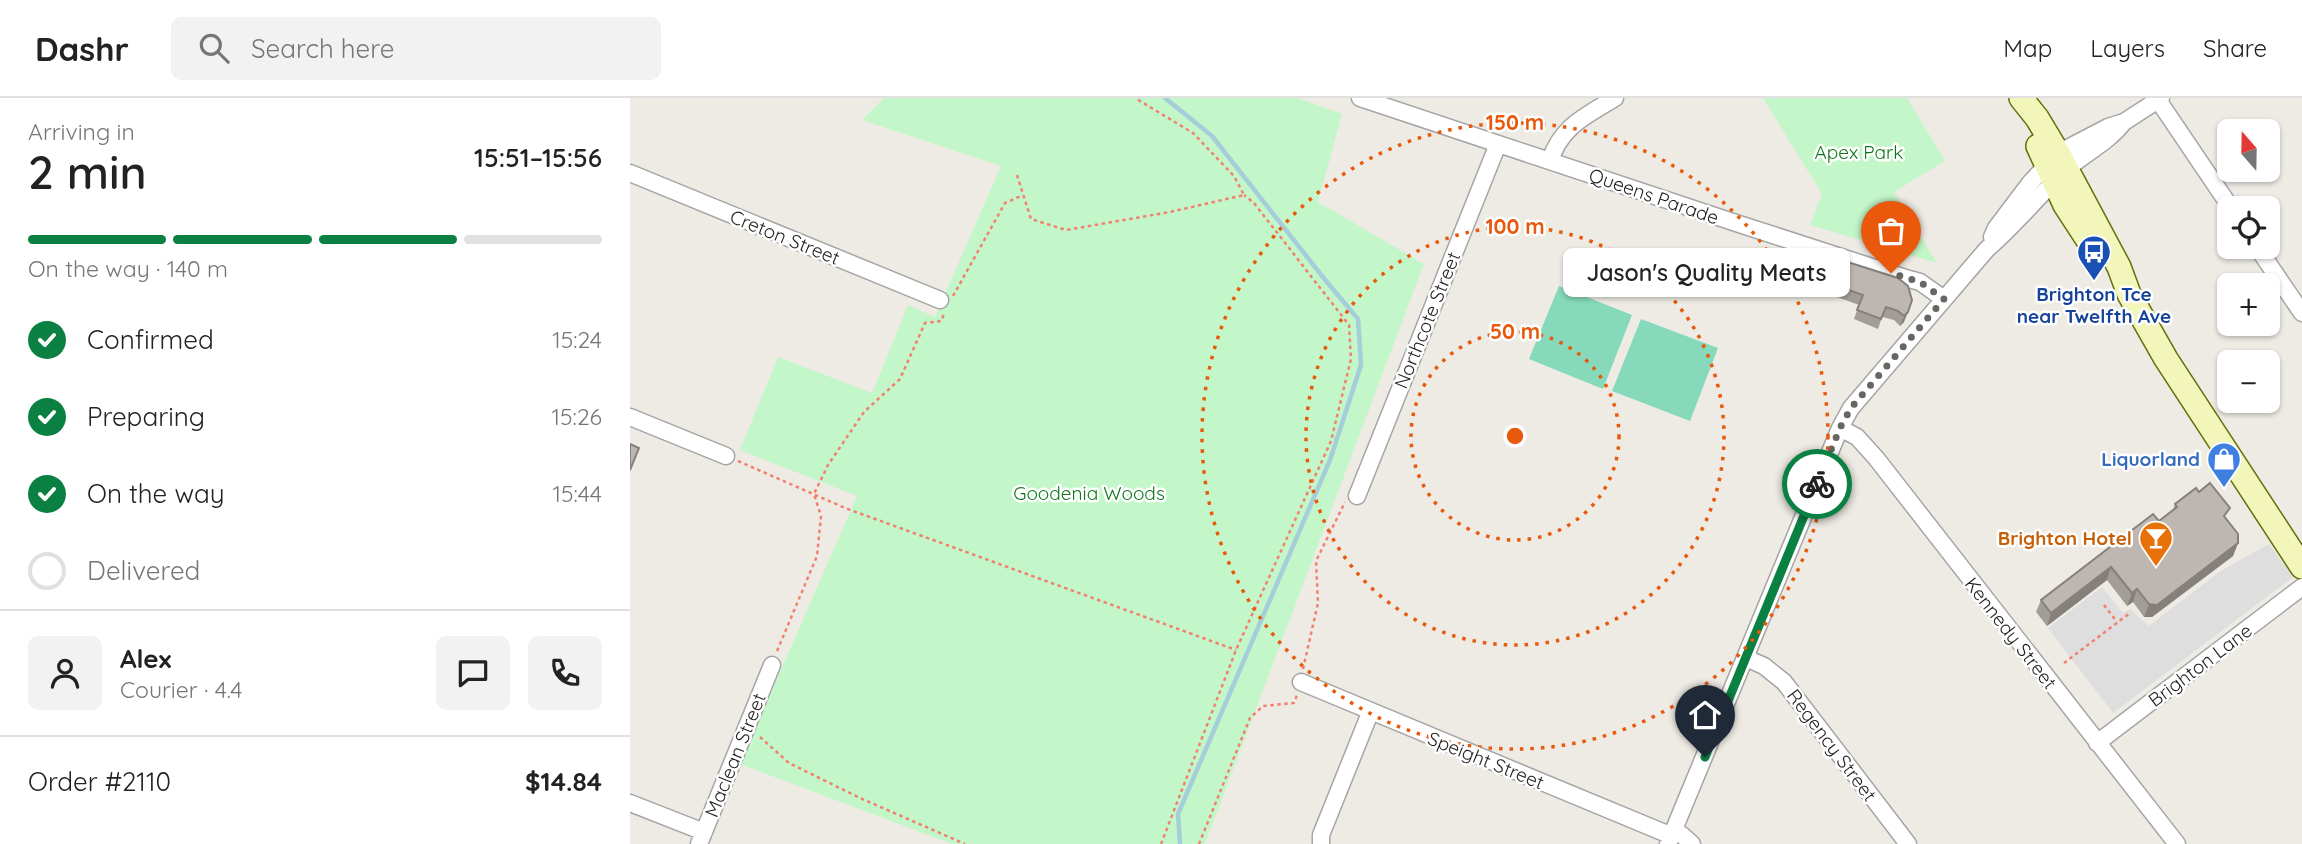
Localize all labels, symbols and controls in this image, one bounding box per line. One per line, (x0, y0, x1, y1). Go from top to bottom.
search box (171, 17, 661, 80)
text: Dashr (35, 28, 129, 69)
icon: search (195, 29, 233, 67)
text: Search here (251, 32, 394, 65)
text: Map (2003, 33, 2052, 63)
text: Layers (2090, 33, 2165, 63)
text: Share (2203, 33, 2267, 63)
text: 150 m (1486, 109, 1544, 135)
text: Arriving in (28, 117, 135, 146)
north arrow (2217, 119, 2280, 182)
map controls (2217, 119, 2280, 413)
park label: Apex Park (1814, 140, 1904, 164)
text: 15:51–15:56 (474, 141, 602, 174)
text: 2 min (28, 143, 147, 201)
street label: Queens Parade (1586, 163, 1722, 229)
button: locate (2217, 196, 2280, 259)
pin (1861, 201, 1921, 273)
street label: Creton Street (727, 204, 843, 270)
icon: bag (1872, 212, 1910, 250)
text: 100 m (1485, 213, 1545, 239)
bus stop icon: Brighton Tce near Twelfth Ave (2075, 233, 2113, 282)
street label: Northcote Street (1389, 248, 1465, 392)
callout: Jason's Quality Meats (1562, 248, 1849, 298)
text: On the way · 140 m (28, 254, 228, 283)
text: Jason's Quality Meats (1586, 258, 1827, 287)
button: + (2217, 273, 2280, 336)
place label: Brighton Tce near Twelfth Ave (2017, 282, 2171, 328)
text: 50 m (1490, 318, 1540, 344)
icon: check (28, 321, 66, 359)
text: Confirmed (87, 323, 214, 356)
text: 15:24 (552, 325, 602, 354)
button: − (2217, 350, 2280, 413)
icon: check (28, 398, 66, 436)
text: Preparing (87, 400, 205, 433)
text: 15:26 (552, 402, 602, 431)
centre of rings (1503, 424, 1527, 448)
shop icon: Liquorland (2205, 440, 2243, 489)
place label: Liquorland (2101, 447, 2200, 471)
courier (1782, 449, 1852, 519)
icon: bike (1798, 465, 1836, 503)
icon: check (28, 475, 66, 513)
text: On the way (87, 477, 225, 510)
text: 15:44 (552, 479, 602, 508)
park label: Goodenia Woods (1013, 481, 1165, 505)
bar icon: Brighton Hotel (2137, 519, 2175, 568)
place label: Brighton Hotel (1998, 526, 2132, 550)
text: Delivered (87, 554, 200, 587)
street label: Kennedy Street (1960, 572, 2062, 694)
street label: Brighton Lane (2143, 618, 2257, 712)
button: person (28, 636, 102, 710)
button: chat (436, 636, 510, 710)
button: phone (528, 636, 602, 710)
text: Alex (120, 642, 171, 675)
text: Courier · 4.4 (120, 675, 242, 704)
street label: Regency Street (1782, 684, 1882, 806)
pin (1675, 685, 1735, 757)
street label: Maclean Street (699, 689, 771, 821)
icon: home (1686, 696, 1724, 734)
street label: Speight Street (1424, 726, 1548, 794)
text: Order #2110 (28, 765, 171, 798)
text: $14.84 (525, 765, 602, 798)

